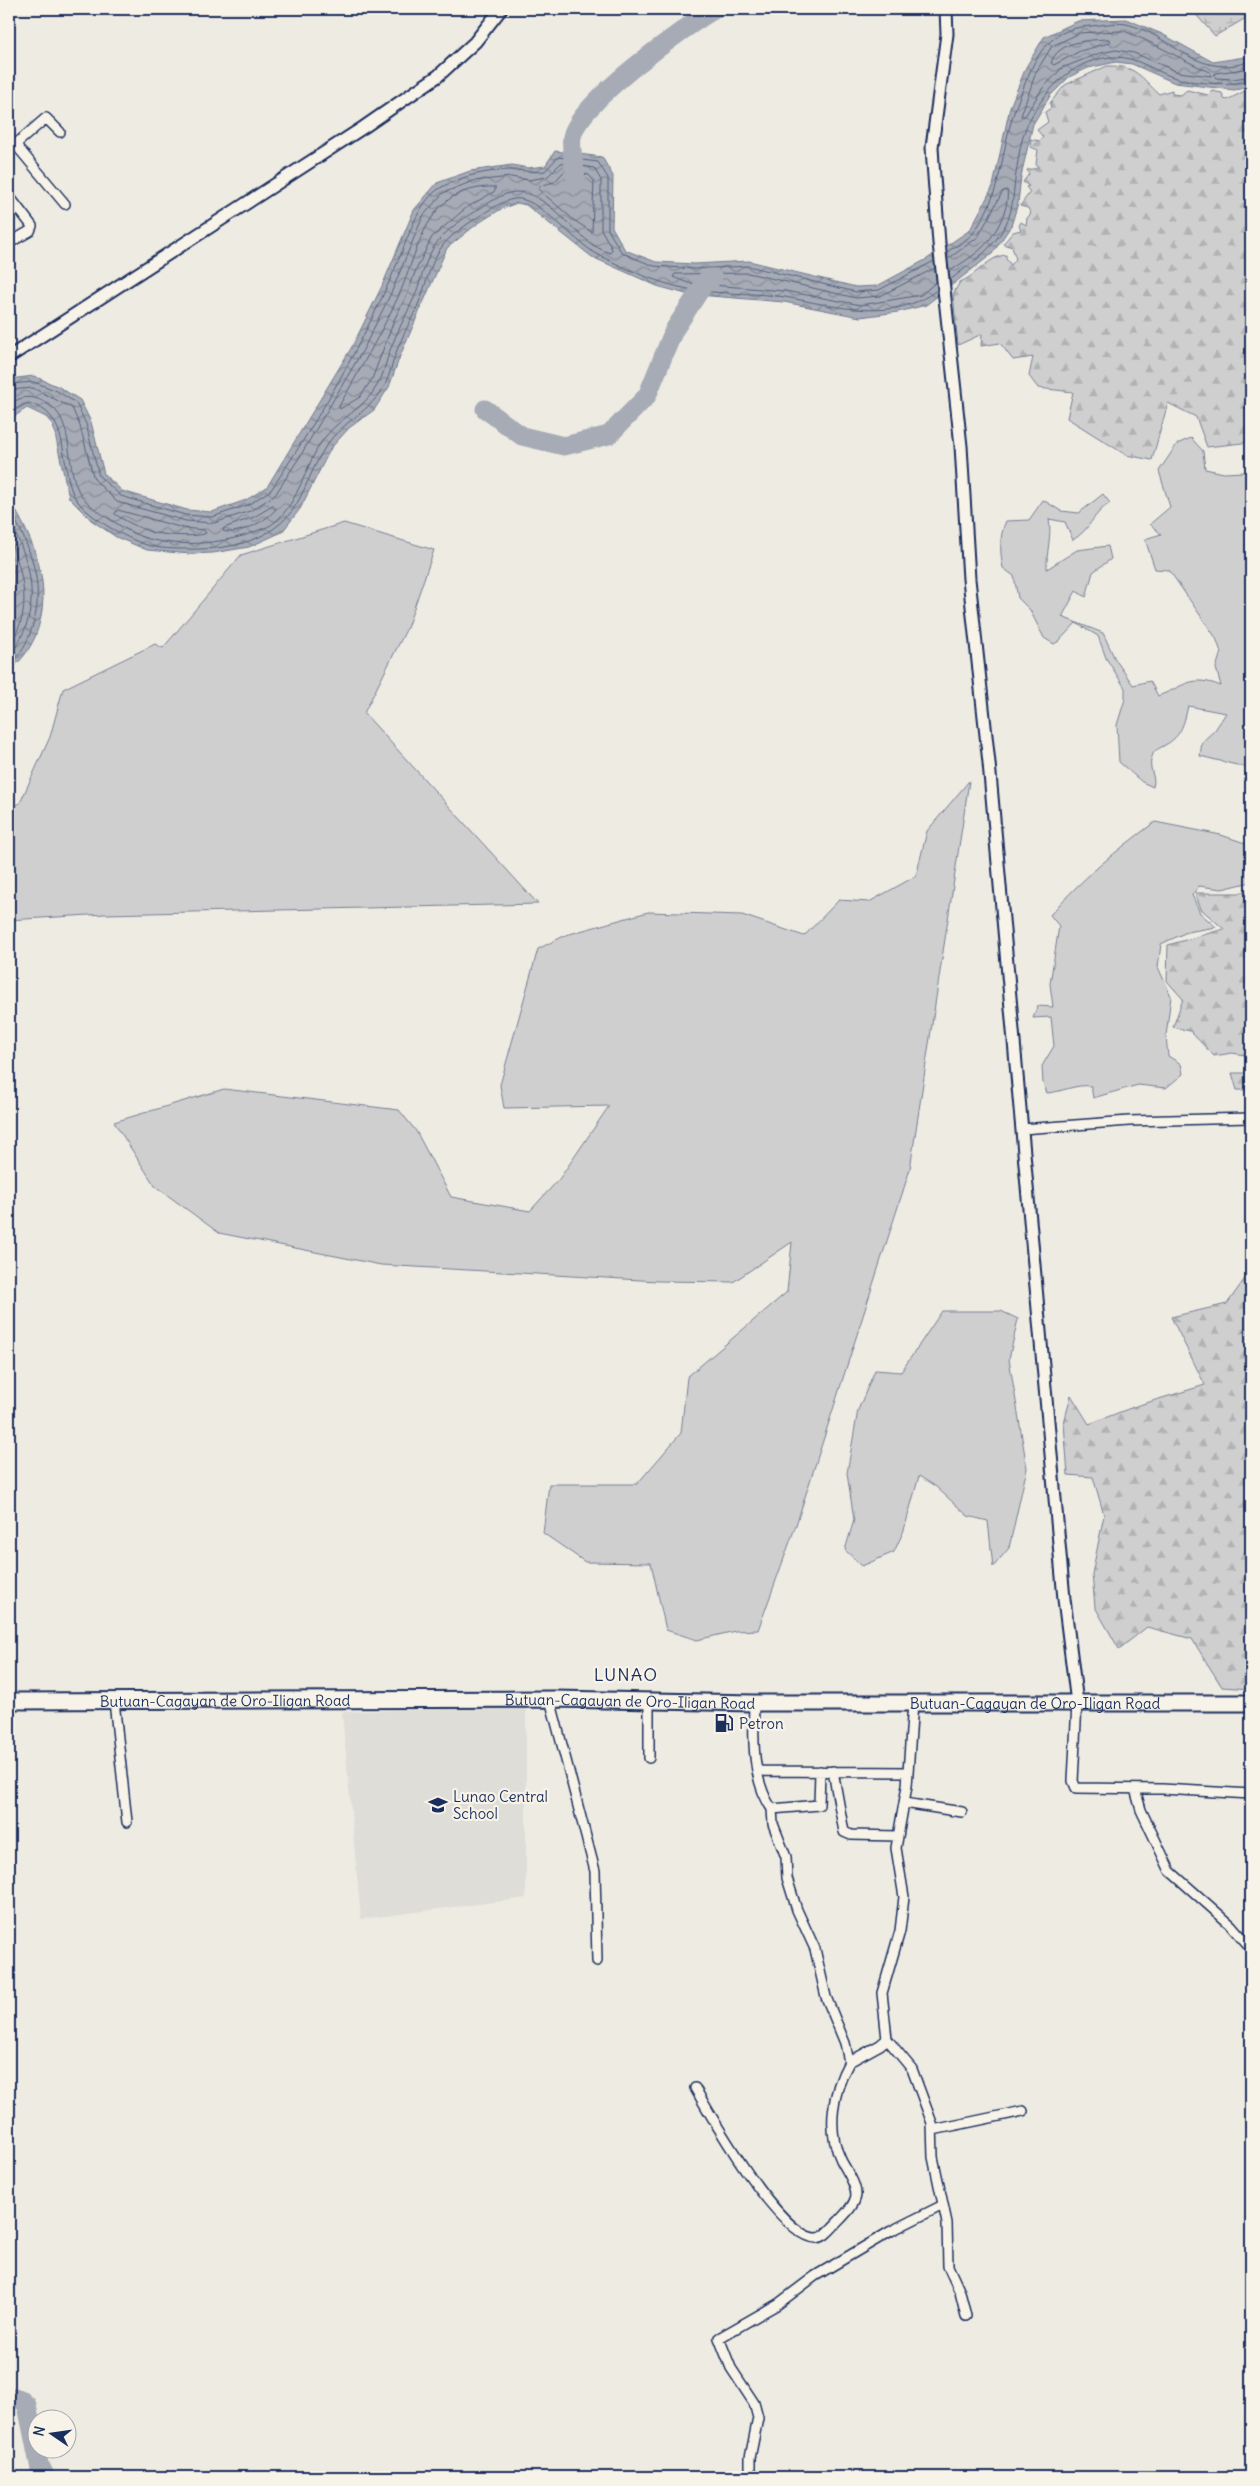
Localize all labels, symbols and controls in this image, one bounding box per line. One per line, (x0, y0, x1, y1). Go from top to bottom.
district label: LUNAO (594, 1663, 658, 1686)
street label: Butuan-Cagayan de Oro-Iligan Road (505, 1689, 756, 1713)
street label: Butuan-Cagayan de Oro-Iligan Road (100, 1690, 351, 1710)
street label: Butuan-Cagayan de Oro-Iligan Road (910, 1694, 1160, 1713)
fuel station icon: Petron (713, 1712, 735, 1734)
place label: Petron (739, 1714, 784, 1733)
place label: Lunao Central School (453, 1787, 548, 1823)
school or university icon: Lunao Central School (427, 1794, 449, 1816)
north arrow (28, 2408, 78, 2458)
text: N (29, 2424, 49, 2438)

